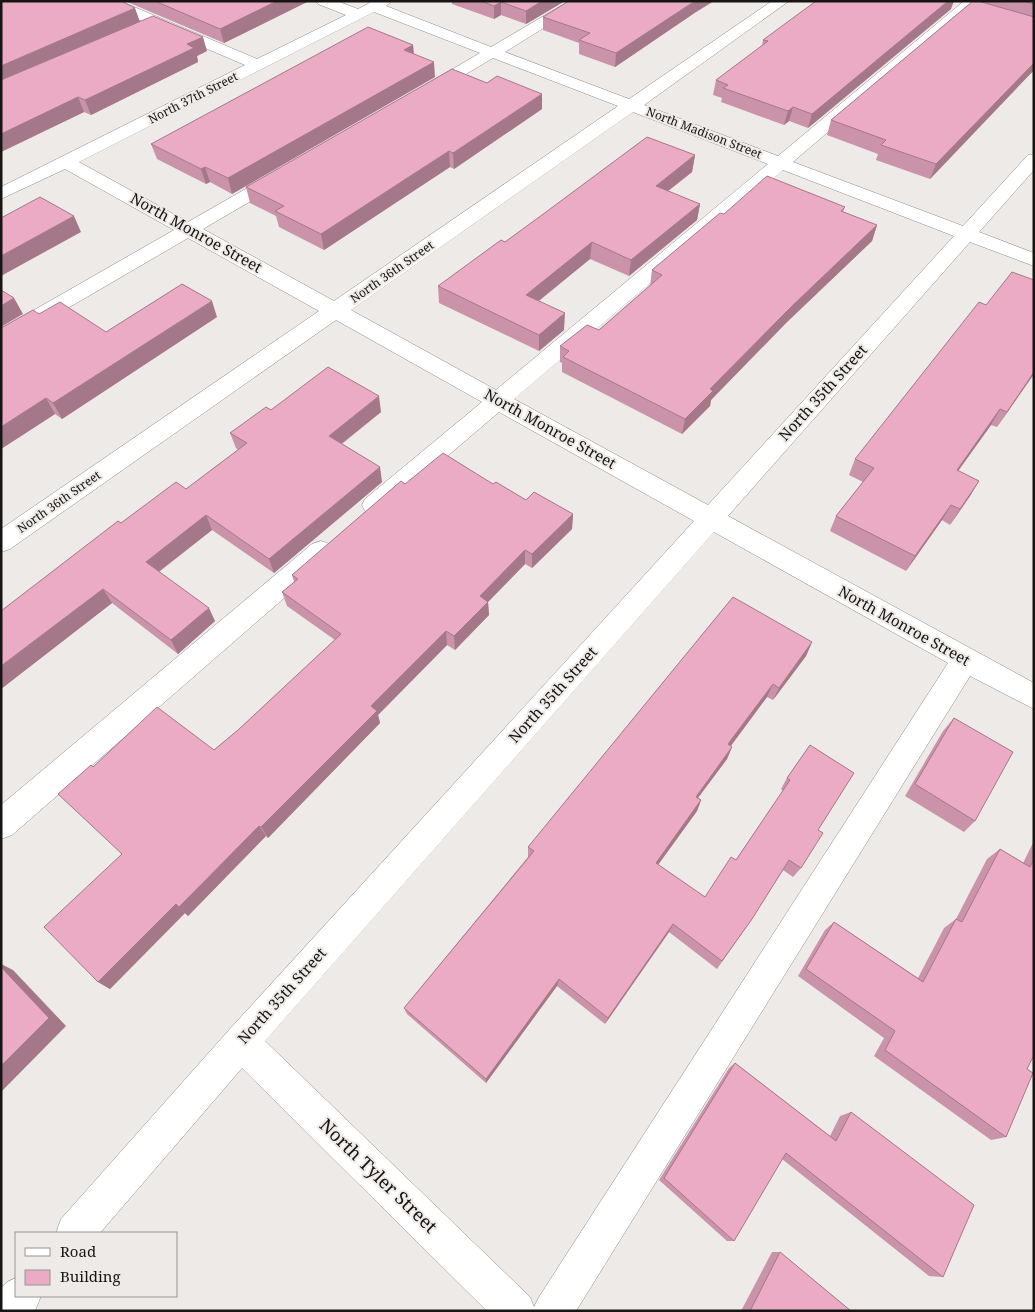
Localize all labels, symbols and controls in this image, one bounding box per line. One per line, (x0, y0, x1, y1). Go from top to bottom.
street label: North 37th Street (145, 68, 241, 127)
street label: North Madison Street (644, 103, 764, 162)
street label: North Monroe Street (127, 188, 266, 277)
street label: North 36th Street (346, 236, 437, 307)
street label: North 35th Street (774, 340, 871, 445)
street label: North Monroe Street (481, 384, 620, 473)
street label: North 36th Street (13, 466, 104, 537)
street label: North Monroe Street (835, 581, 974, 670)
street label: North 35th Street (504, 642, 601, 747)
street label: North 35th Street (233, 943, 330, 1048)
street label: North Tyler Street (315, 1113, 443, 1238)
legend (15, 1232, 178, 1297)
text: Road (60, 1241, 96, 1261)
text: Building (60, 1266, 121, 1286)

